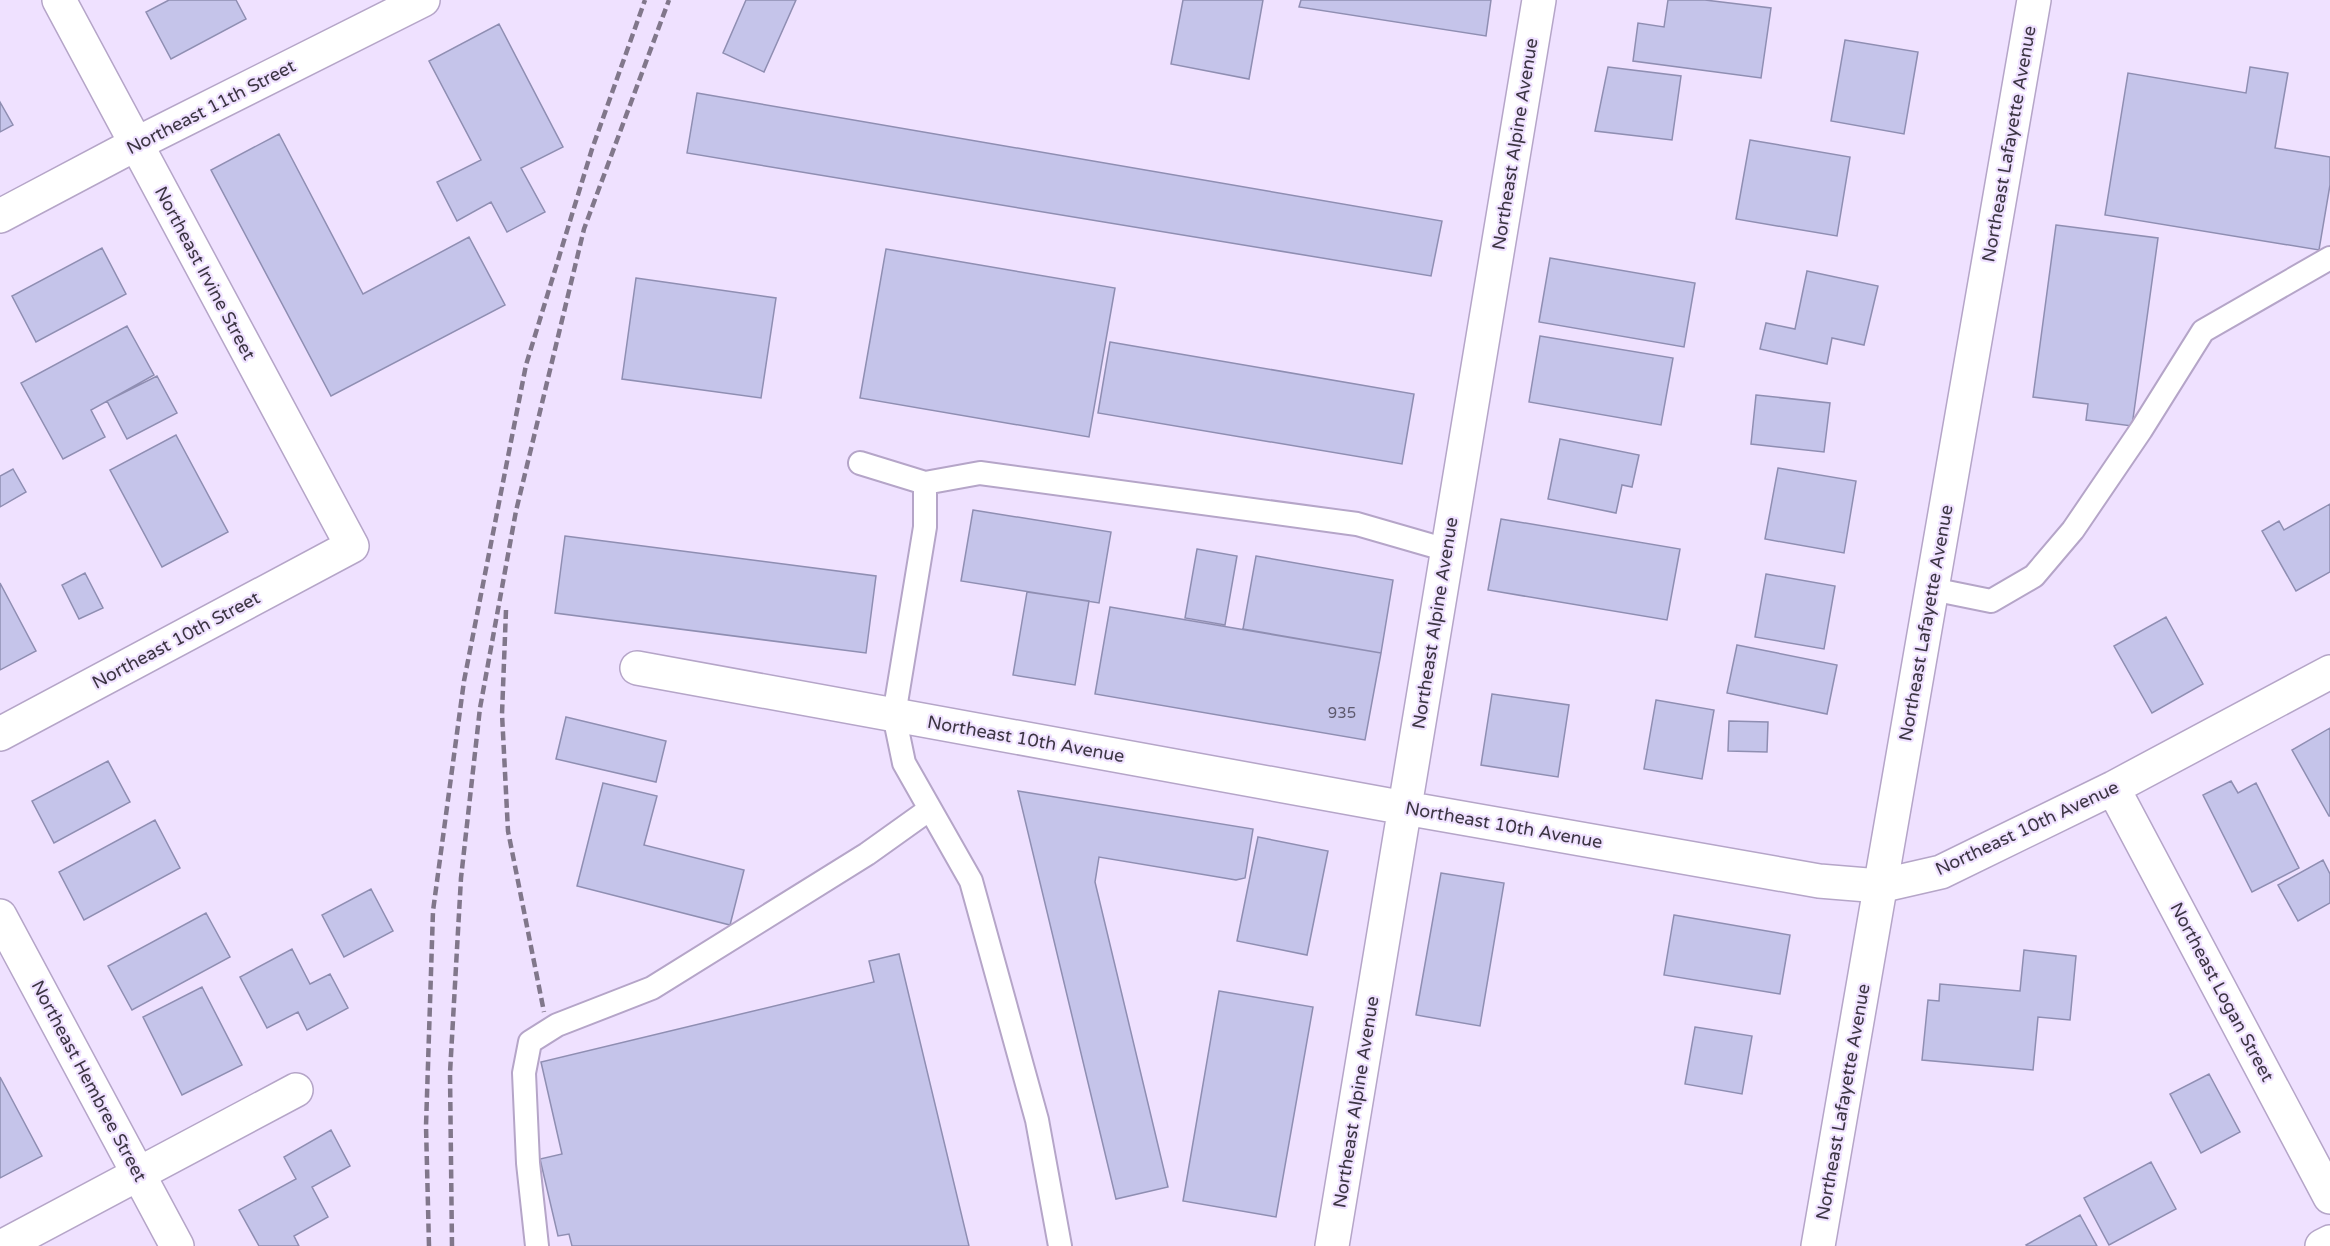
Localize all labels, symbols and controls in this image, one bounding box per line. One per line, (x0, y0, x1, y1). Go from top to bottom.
street label: Northeast Lafayette Avenue (1977, 24, 2041, 264)
street label: Northeast Alpine Avenue (1487, 36, 1543, 252)
street label: Northeast 11th Street (123, 55, 299, 159)
street label: Northeast Irvine Street (150, 182, 260, 364)
street label: Northeast Lafayette Avenue (1894, 503, 1958, 743)
street label: Northeast Alpine Avenue (1407, 515, 1463, 731)
street label: Northeast 10th Street (88, 586, 264, 694)
house number: 935 (1328, 704, 1356, 722)
street label: Northeast 10th Avenue (926, 711, 1126, 767)
street label: Northeast 10th Avenue (1932, 776, 2122, 880)
street label: Northeast 10th Avenue (1404, 797, 1604, 853)
street label: Northeast Logan Street (2165, 898, 2279, 1086)
street label: Northeast Hembree Street (27, 977, 152, 1186)
street label: Northeast Lafayette Avenue (1811, 982, 1875, 1222)
street label: Northeast Alpine Avenue (1328, 994, 1384, 1210)

